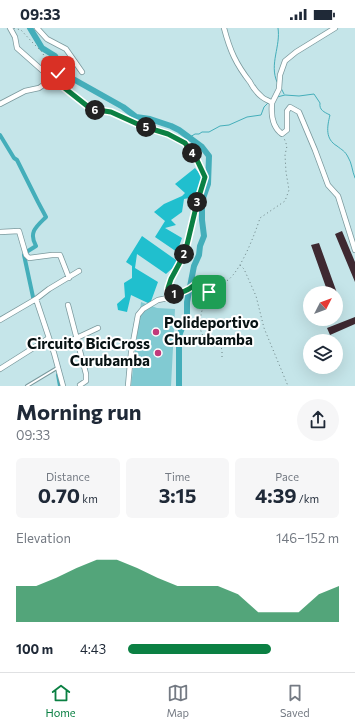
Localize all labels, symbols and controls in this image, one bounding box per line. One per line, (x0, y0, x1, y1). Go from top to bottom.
text: 09:33 (20, 5, 61, 23)
pin (41, 56, 75, 90)
icon: check (47, 62, 69, 84)
pin: 6 (85, 100, 105, 120)
text: 6 (92, 103, 98, 116)
pin: 5 (136, 117, 156, 137)
text: 5 (143, 120, 149, 133)
pin: 4 (182, 143, 202, 163)
text: 4 (189, 146, 195, 159)
pin: 3 (187, 192, 207, 212)
text: 3 (194, 195, 200, 208)
pin: 2 (174, 244, 194, 264)
text: 2 (181, 247, 187, 260)
pin (192, 275, 226, 309)
icon: arrive (198, 281, 220, 303)
pin: 1 (164, 284, 184, 304)
north arrow (303, 286, 343, 326)
map controls (303, 286, 343, 374)
text: 1 (172, 287, 176, 300)
place label: Polideportivo Churubamba (164, 313, 259, 348)
marker: Polideportivo Churubamba (151, 327, 161, 337)
place label: Circuito BiciCross Curubamba (27, 334, 150, 369)
button: layers (303, 334, 343, 374)
marker: Circuito BiciCross Curubamba (153, 348, 163, 358)
text: Morning run (16, 398, 142, 425)
button: share (297, 399, 339, 441)
text: 09:33 (16, 427, 50, 443)
text: Distance (46, 470, 90, 483)
text: Time (165, 470, 190, 483)
text: Pace (275, 470, 299, 483)
text: 0.70 (38, 483, 80, 507)
text: 3:15 (159, 483, 196, 507)
text: 4:39 (255, 483, 297, 507)
text: km (80, 492, 98, 505)
text: /km (297, 492, 319, 505)
text: Elevation (16, 530, 71, 546)
text: 146–152 m (276, 530, 339, 546)
text: 100 m (16, 641, 53, 657)
text: 4:43 (80, 641, 106, 657)
tab: Home (45, 682, 76, 719)
tab: Map (166, 682, 189, 719)
tab: Saved (280, 682, 310, 719)

